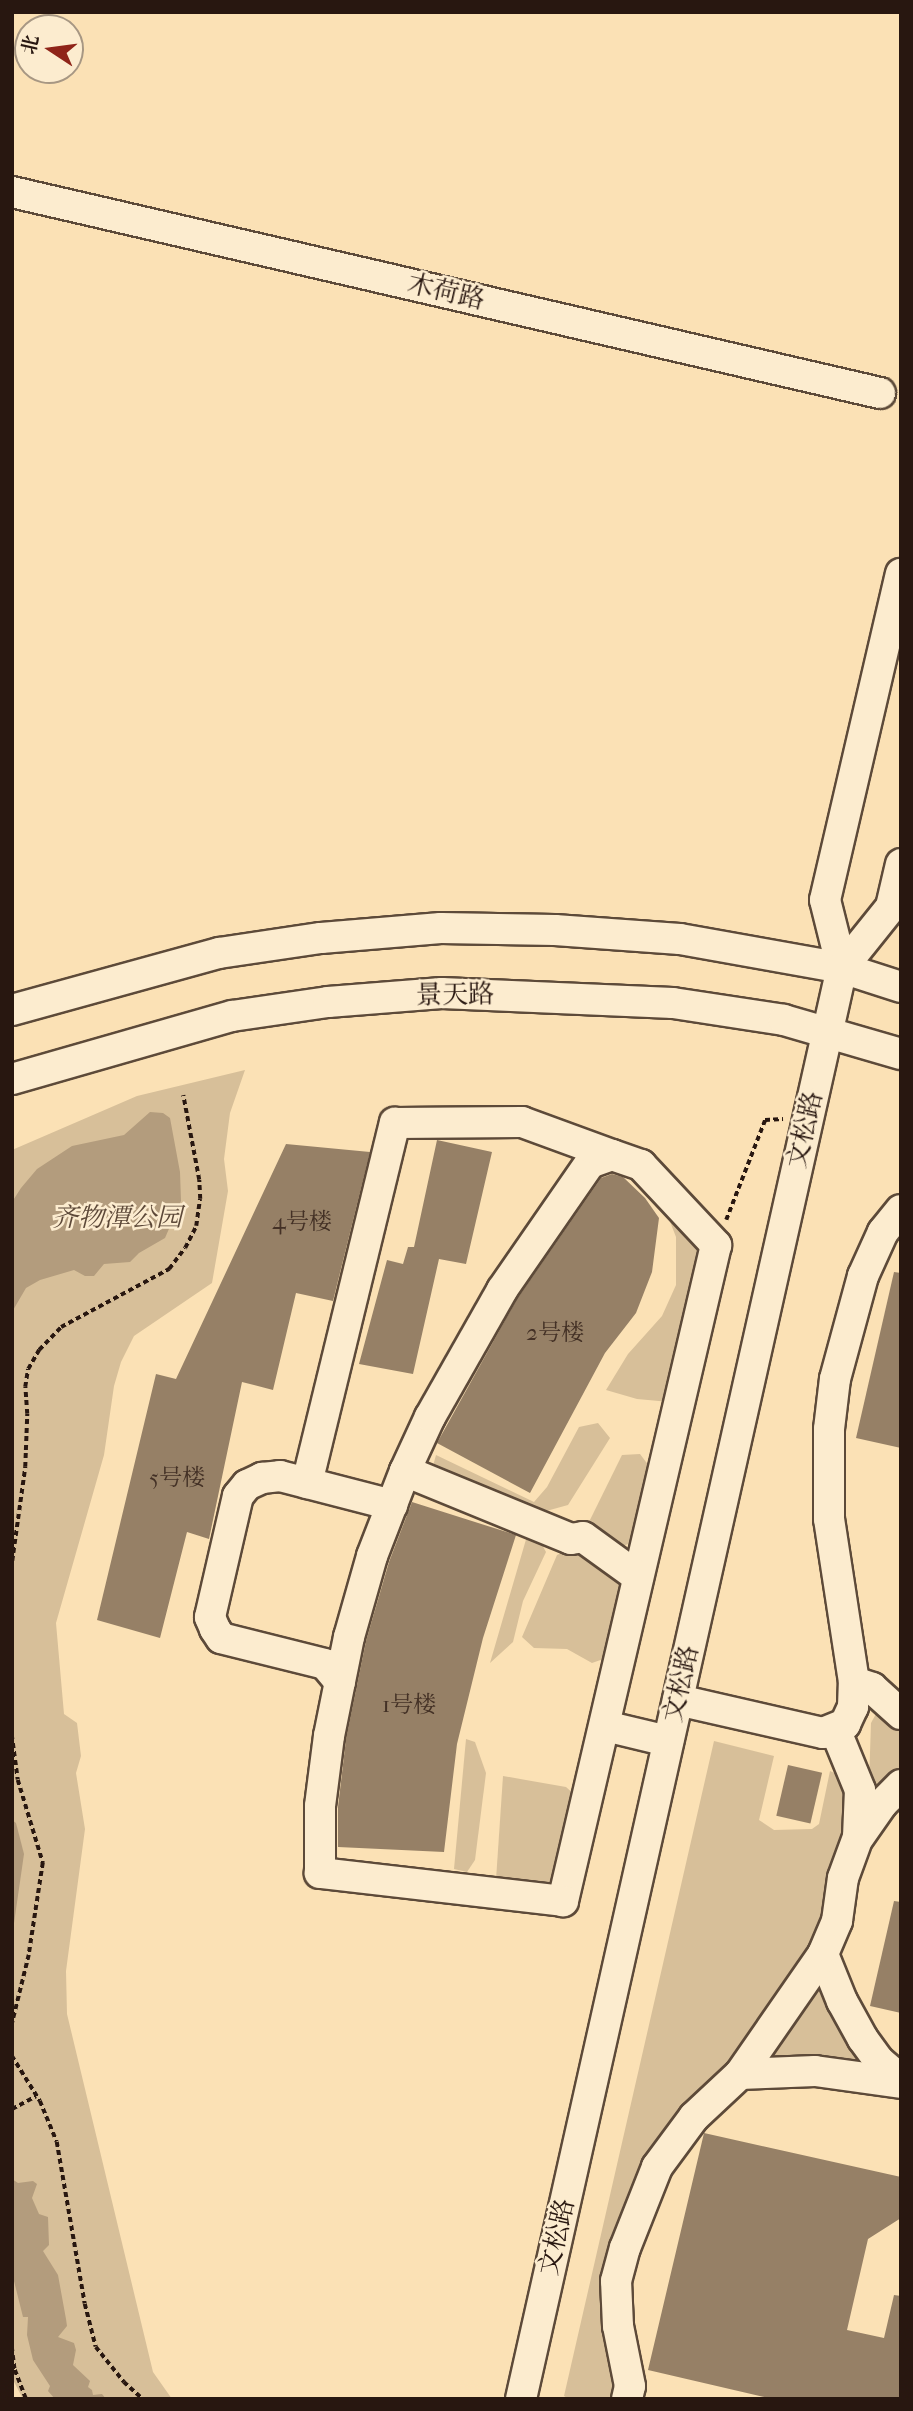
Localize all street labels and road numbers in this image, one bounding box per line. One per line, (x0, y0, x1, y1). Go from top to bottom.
street label: 木荷路 (404, 268, 488, 316)
street label: 景天路 (416, 979, 494, 1011)
street label: 文松路 (781, 1088, 829, 1172)
street label: 文松路 (657, 1642, 705, 1726)
street label: 文松路 (533, 2195, 581, 2279)

